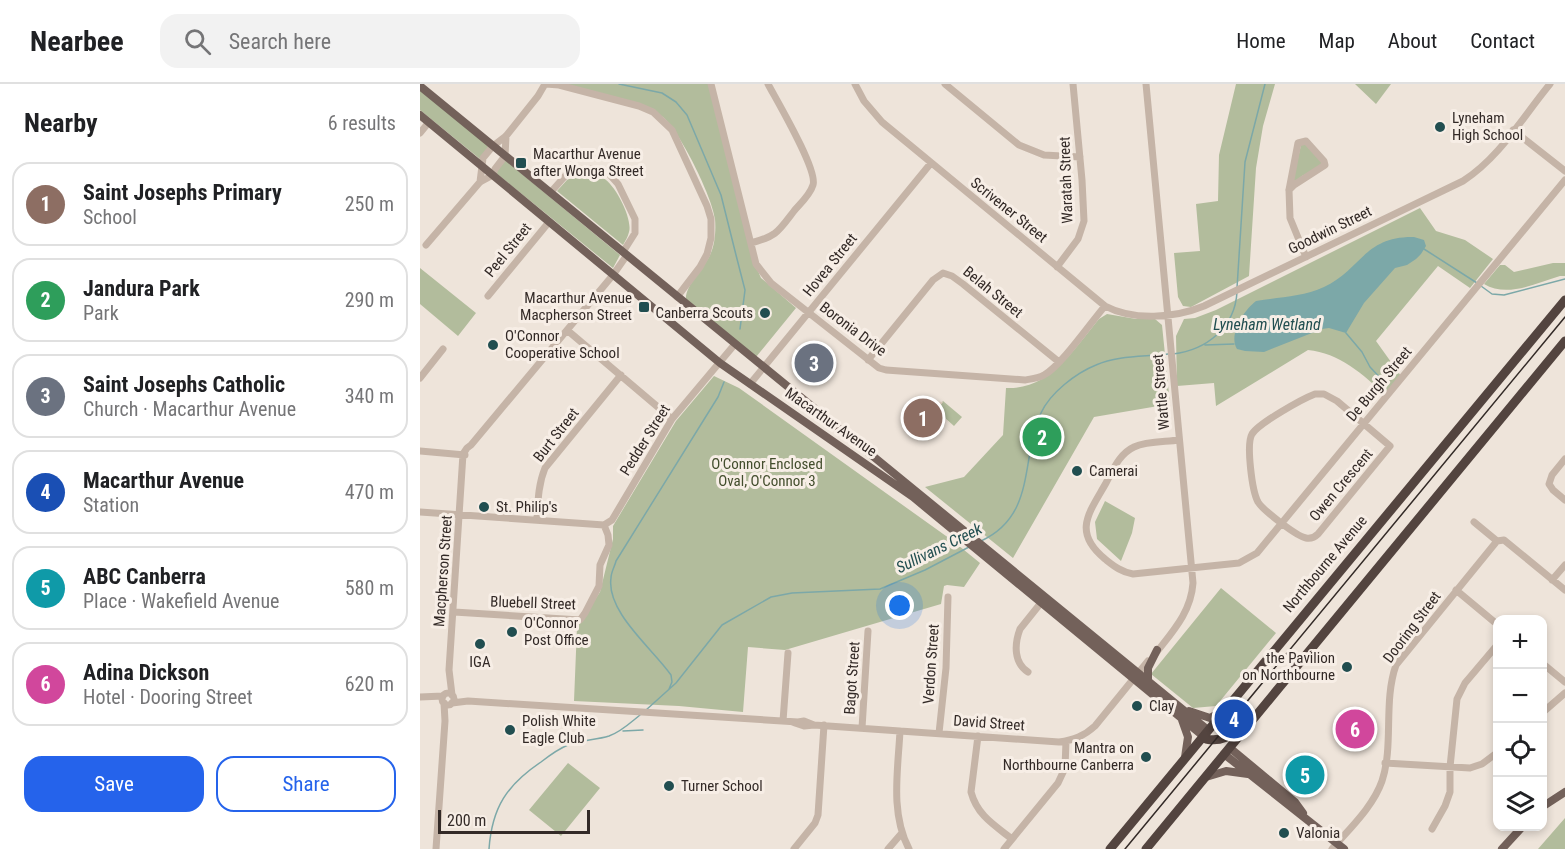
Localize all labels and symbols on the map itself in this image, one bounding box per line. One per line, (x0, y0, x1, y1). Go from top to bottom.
place label: Lyneham High School (1452, 109, 1523, 144)
marker: Lyneham High School (1433, 120, 1447, 134)
street label: Waratah Street (1055, 136, 1077, 224)
place label: Macarthur Avenue after Wonga Street (533, 145, 644, 180)
marker: Macarthur Avenue after Wonga Street (514, 156, 528, 170)
street label: Scrivener Street (967, 174, 1051, 246)
street label: Goodwin Street (1285, 202, 1375, 258)
street label: Peel Street (481, 219, 535, 281)
street label: Hovea Street (799, 230, 861, 300)
street label: Belah Street (959, 262, 1027, 322)
place label: Macarthur Avenue Macpherson Street (520, 289, 632, 324)
street label: Boronia Drive (816, 298, 890, 360)
marker: Macarthur Avenue Macpherson Street (637, 300, 651, 314)
place label: Canberra Scouts (655, 304, 753, 322)
marker: Canberra Scouts (758, 306, 772, 320)
water label: Lyneham Wetland (1213, 315, 1321, 334)
place label: O'Connor Cooperative School (505, 327, 620, 362)
marker: O'Connor Cooperative School (486, 338, 500, 352)
pin: 3 (794, 340, 834, 386)
street label: De Burgh Street (1342, 343, 1416, 425)
street label: Wattle Street (1149, 353, 1173, 431)
street label: Macarthur Avenue (782, 384, 880, 460)
pin: 1 (904, 396, 942, 440)
street label: Pedder Street (616, 401, 674, 479)
street label: Burt Street (529, 404, 583, 466)
pin: 2 (1022, 414, 1062, 460)
street label: Owen Crescent (1306, 445, 1376, 525)
park label: O'Connor Enclosed Oval, O'Connor 3 (711, 455, 823, 490)
place label: Camerai (1089, 462, 1138, 480)
marker: Camerai (1070, 464, 1084, 478)
place label: St. Philip's (496, 498, 558, 516)
marker: St. Philip's (477, 500, 491, 514)
street label: Northbourne Avenue (1279, 512, 1371, 616)
street label: Macpherson Street (430, 515, 456, 627)
water label: Sullivans Creek (893, 519, 986, 577)
street label: Dooring Street (1379, 588, 1445, 666)
your location (885, 591, 914, 620)
street label: Bluebell Street (490, 593, 576, 613)
place label: O'Connor Post Office (524, 614, 589, 649)
street label: Verdon Street (919, 623, 943, 705)
marker: O'Connor Post Office (505, 625, 519, 639)
marker: IGA (473, 637, 487, 651)
street label: Bagot Street (840, 641, 864, 715)
place label: the Pavilion on Northbourne (1242, 649, 1335, 684)
place label: IGA (469, 653, 491, 671)
marker: the Pavilion on Northbourne (1340, 660, 1354, 674)
pin: 4 (1214, 696, 1254, 742)
place label: Clay (1149, 697, 1174, 715)
marker: Clay (1130, 699, 1144, 713)
pin: 6 (1336, 706, 1374, 752)
place label: Polish White Eagle Club (522, 712, 596, 747)
street label: David Street (953, 712, 1025, 734)
marker: Polish White Eagle Club (503, 723, 517, 737)
place label: Mantra on Northbourne Canberra (1003, 739, 1134, 774)
marker: Mantra on Northbourne Canberra (1139, 750, 1153, 764)
pin: 5 (1286, 752, 1324, 798)
place label: Turner School (681, 777, 763, 795)
marker: Turner School (662, 779, 676, 793)
scale bar (438, 807, 590, 834)
place label: Valonia (1296, 824, 1340, 842)
marker: Valonia (1277, 826, 1291, 840)

